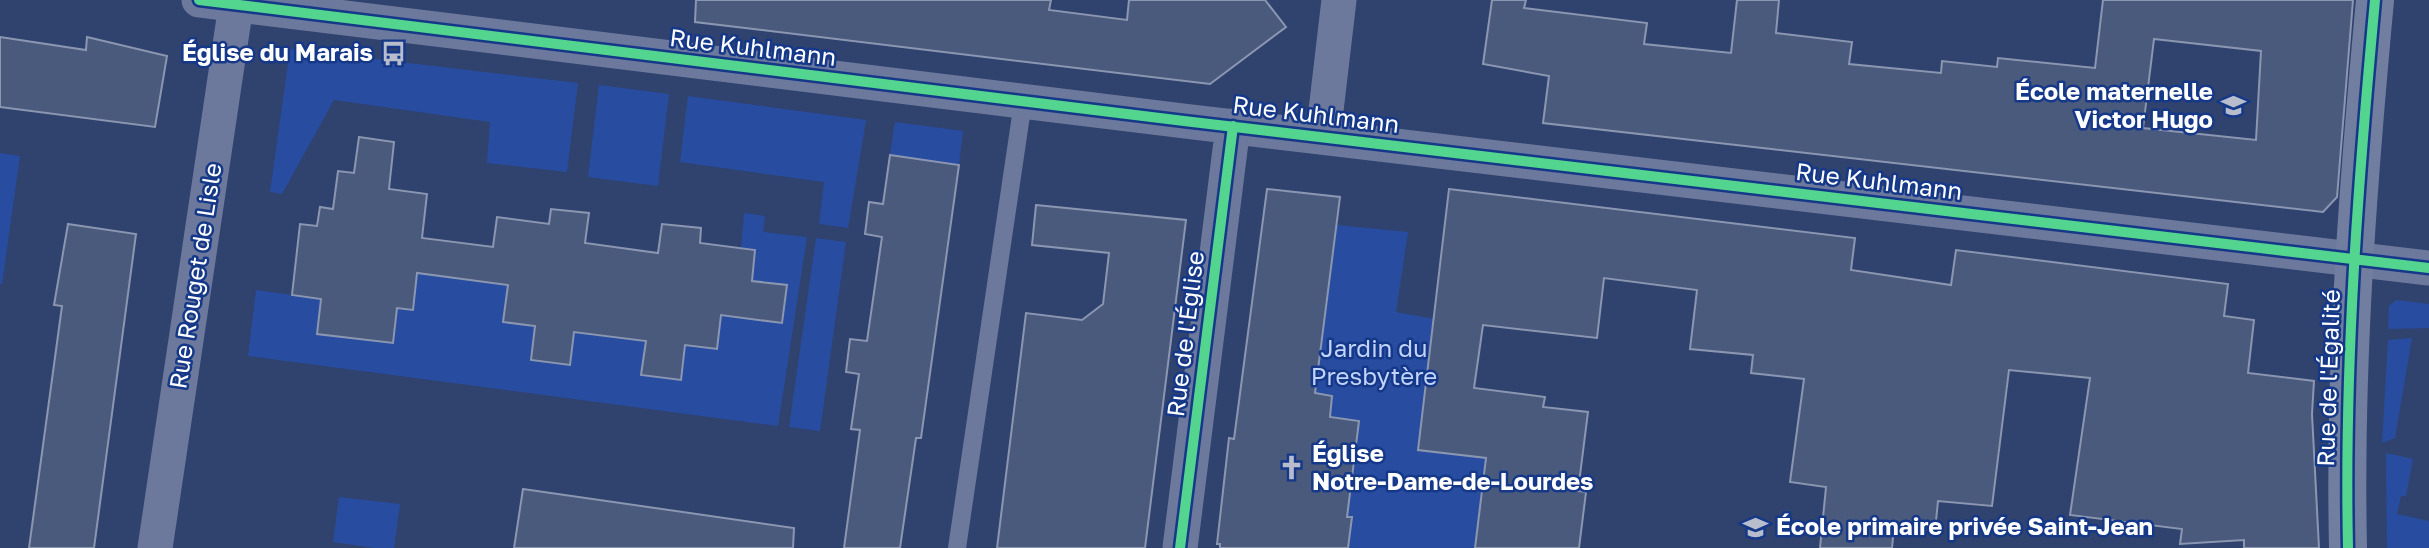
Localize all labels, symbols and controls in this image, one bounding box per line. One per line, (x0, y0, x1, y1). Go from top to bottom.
street label: Rue Kuhlmann (668, 22, 838, 71)
place label: Église du Marais (182, 37, 373, 66)
bus stop icon: Église du Marais (379, 39, 407, 67)
place label: École maternelle Victor Hugo (2015, 76, 2213, 133)
street label: Rue Kuhlmann (1231, 89, 1401, 138)
school or university icon: École maternelle Victor Hugo (2219, 92, 2247, 120)
street label: Rue Kuhlmann (1794, 156, 1964, 205)
street label: Rue Rouget de Lisle (162, 161, 227, 391)
street label: Rue de l'Église (1160, 249, 1209, 418)
street label: Rue de l'Égalité (2310, 289, 2345, 467)
park label: Jardin du Presbytère (1311, 333, 1437, 390)
place label: Église Notre-Dame-de-Lourdes (1312, 438, 1594, 495)
church icon: Église Notre-Dame-de-Lourdes (1278, 454, 1306, 482)
place label: École primaire privée Saint-Jean (1776, 511, 2153, 540)
school or university icon: École primaire privée Saint-Jean (1742, 513, 1770, 541)

